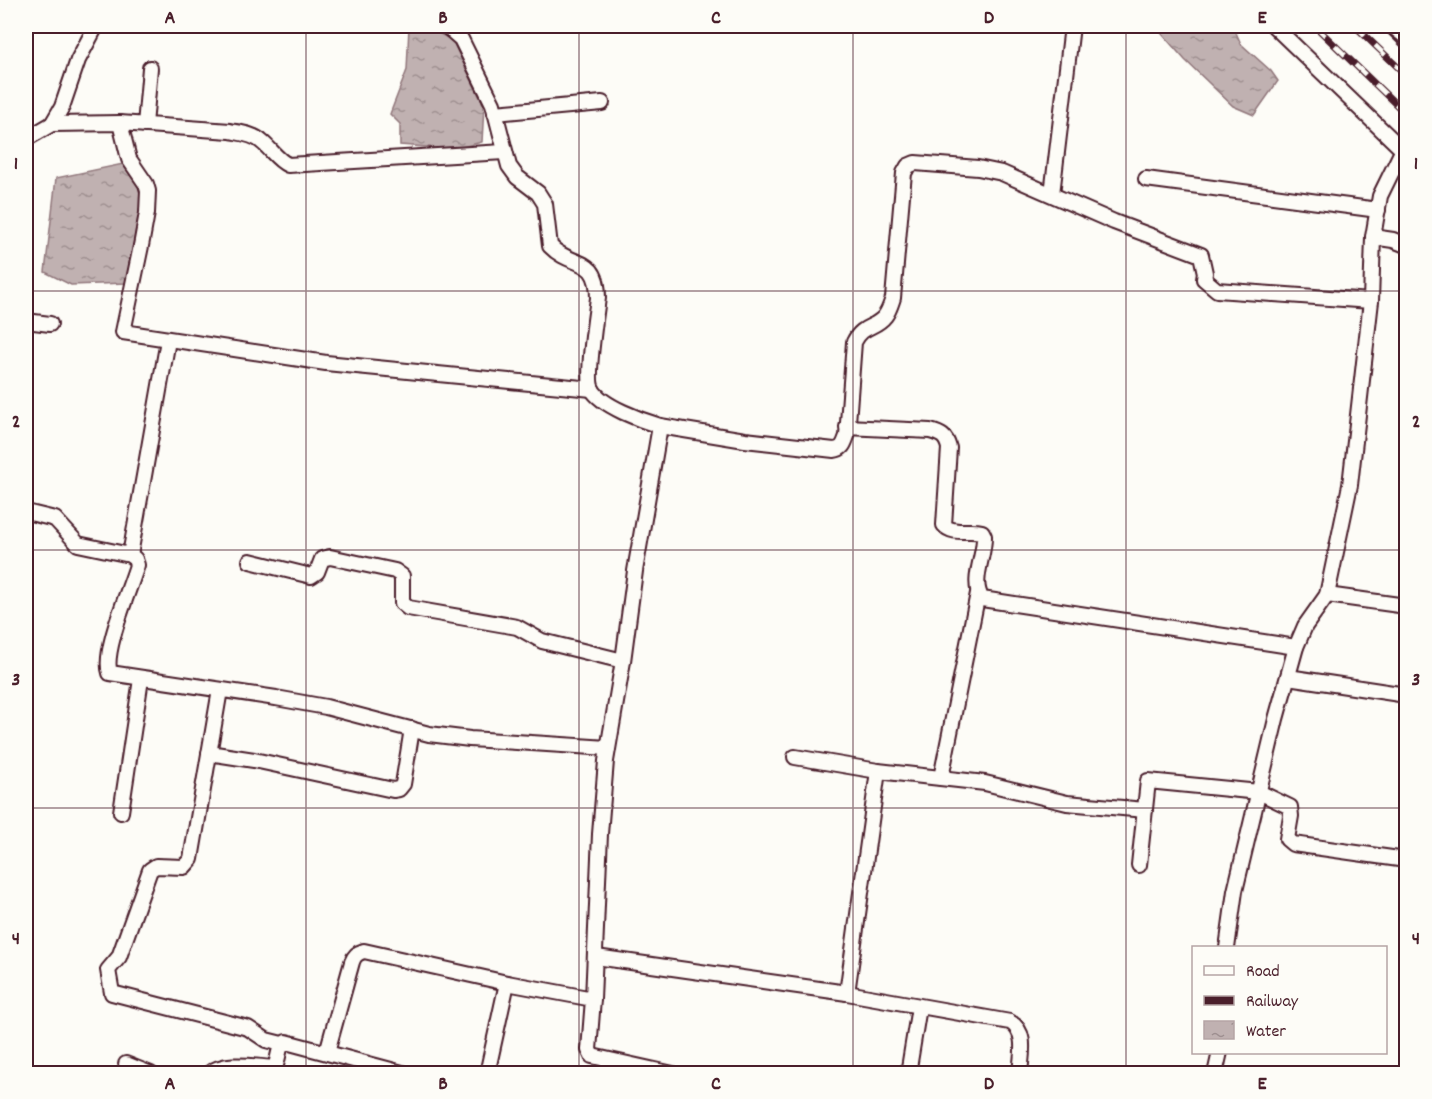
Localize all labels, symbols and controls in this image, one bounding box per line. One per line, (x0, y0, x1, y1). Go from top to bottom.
text: A (165, 5, 176, 33)
text: B (438, 5, 448, 33)
text: C (711, 5, 721, 33)
text: D (984, 5, 995, 33)
text: E (1257, 5, 1267, 33)
text: 1 (14, 151, 18, 179)
text: 1 (1414, 151, 1418, 179)
text: 2 (12, 409, 20, 437)
text: 2 (1412, 409, 1420, 437)
text: 3 (12, 667, 20, 695)
text: 3 (1412, 667, 1420, 695)
text: 4 (12, 926, 20, 954)
text: 4 (1412, 926, 1420, 954)
legend (1192, 946, 1387, 1054)
text: Road (1246, 960, 1280, 985)
text: Railway (1246, 990, 1299, 1015)
text: Water (1246, 1020, 1286, 1045)
text: A (165, 1071, 176, 1099)
text: B (438, 1071, 448, 1099)
text: C (711, 1071, 721, 1099)
text: D (984, 1071, 995, 1099)
text: E (1257, 1071, 1267, 1099)

